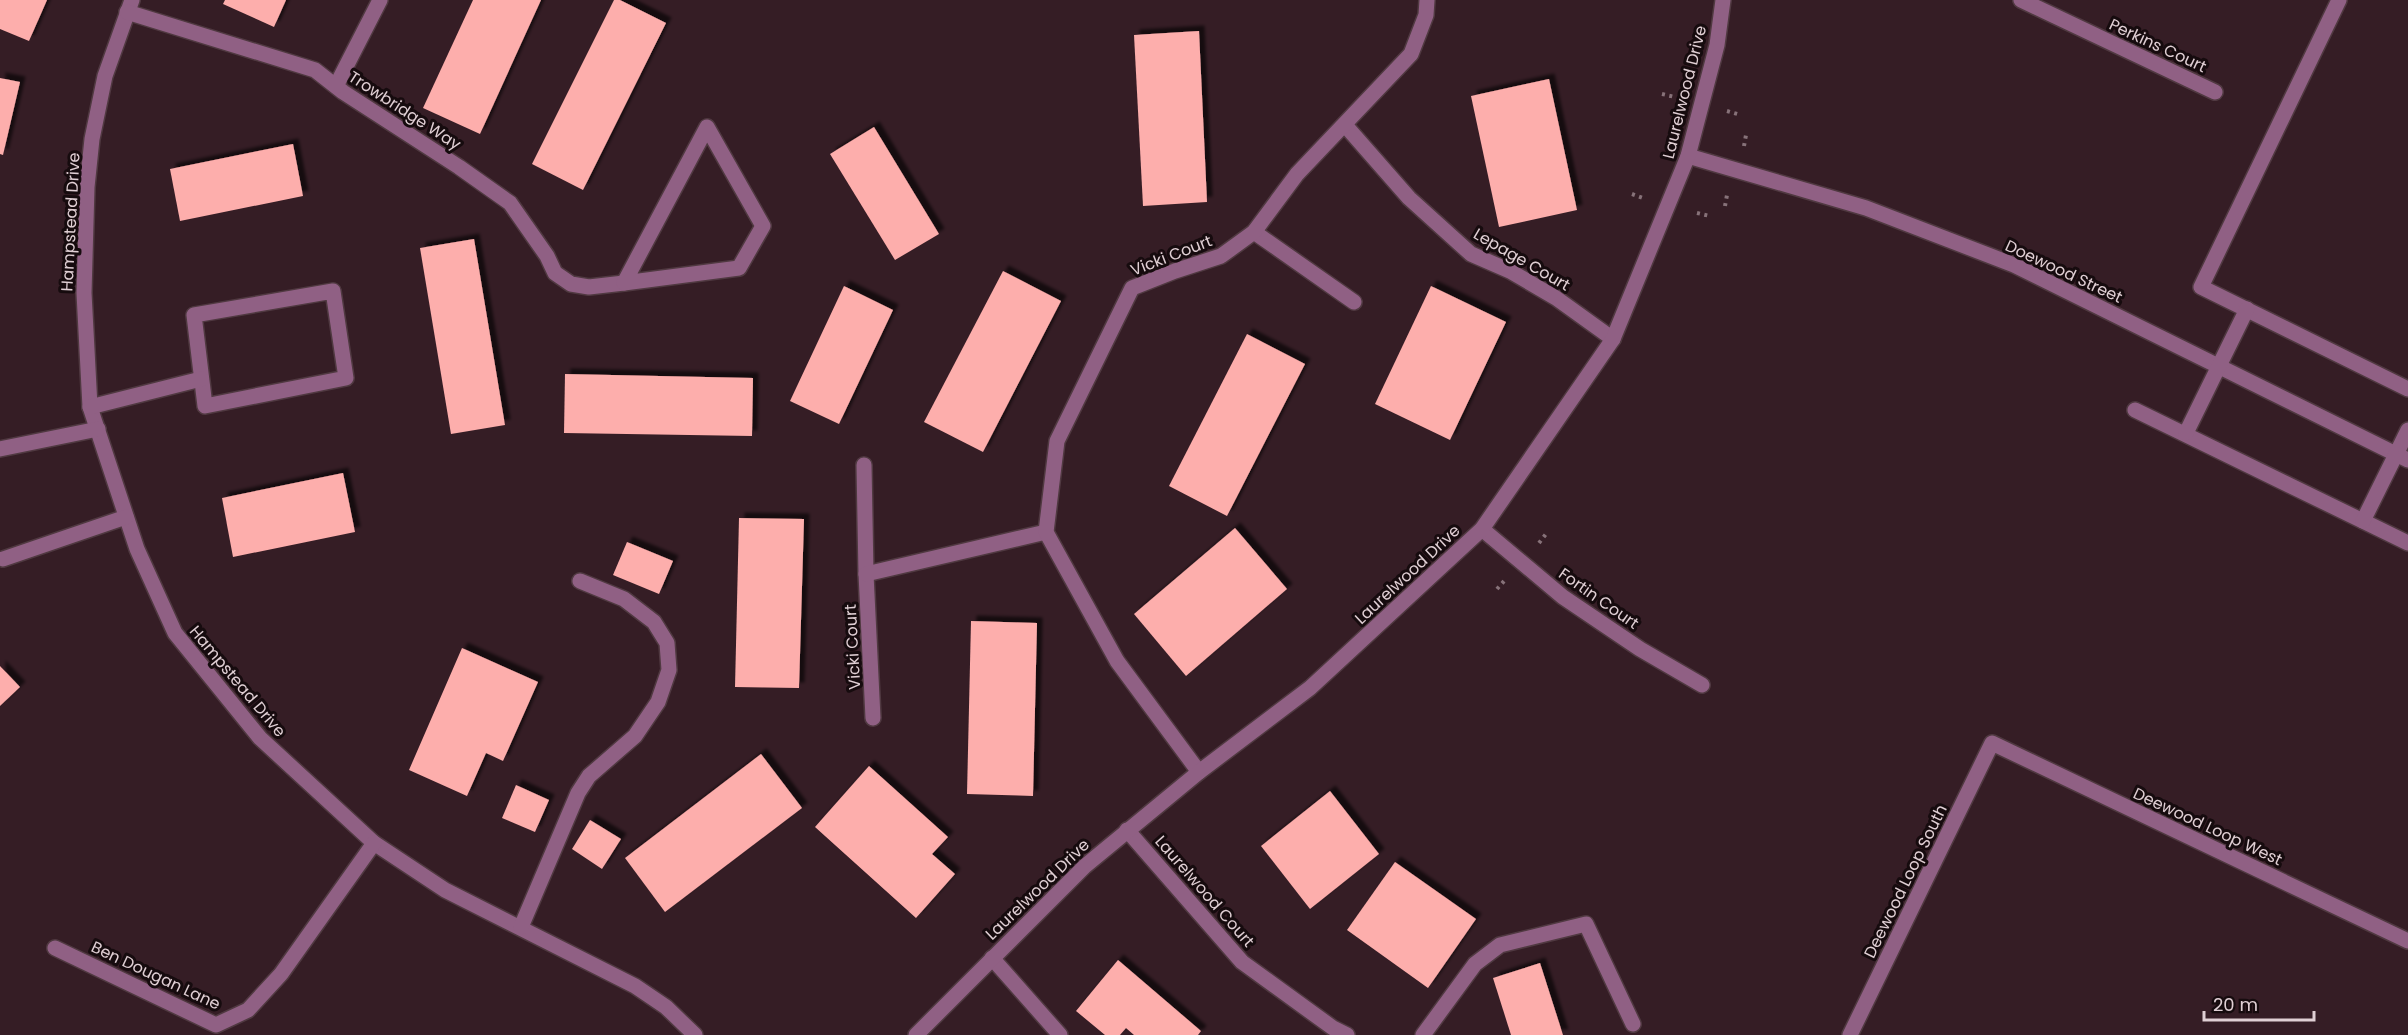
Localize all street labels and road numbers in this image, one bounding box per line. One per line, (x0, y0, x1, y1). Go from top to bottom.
street label: Perkins Court (2105, 13, 2210, 78)
street label: Laurelwood Drive (1657, 23, 1712, 161)
street label: Trowbridge Way (344, 65, 465, 155)
street label: Hampstead Drive (55, 152, 86, 292)
street label: Lepage Court (1469, 222, 1574, 297)
street label: Vicki Court (1127, 229, 1215, 282)
street label: Doewood Street (2001, 234, 2126, 309)
street label: Laurelwood Drive (1350, 519, 1465, 629)
street label: Fortin Court (1554, 562, 1644, 635)
street label: Vicki Court (839, 603, 866, 690)
street label: Hampstead Drive (184, 621, 291, 742)
street label: Deewood Loop West (2129, 782, 2286, 871)
street label: Deewood Loop South (1858, 801, 1953, 962)
street label: Laurelwood Court (1150, 831, 1260, 952)
street label: Laurelwood Drive (980, 834, 1095, 945)
street label: Ben Dougan Lane (87, 935, 224, 1016)

